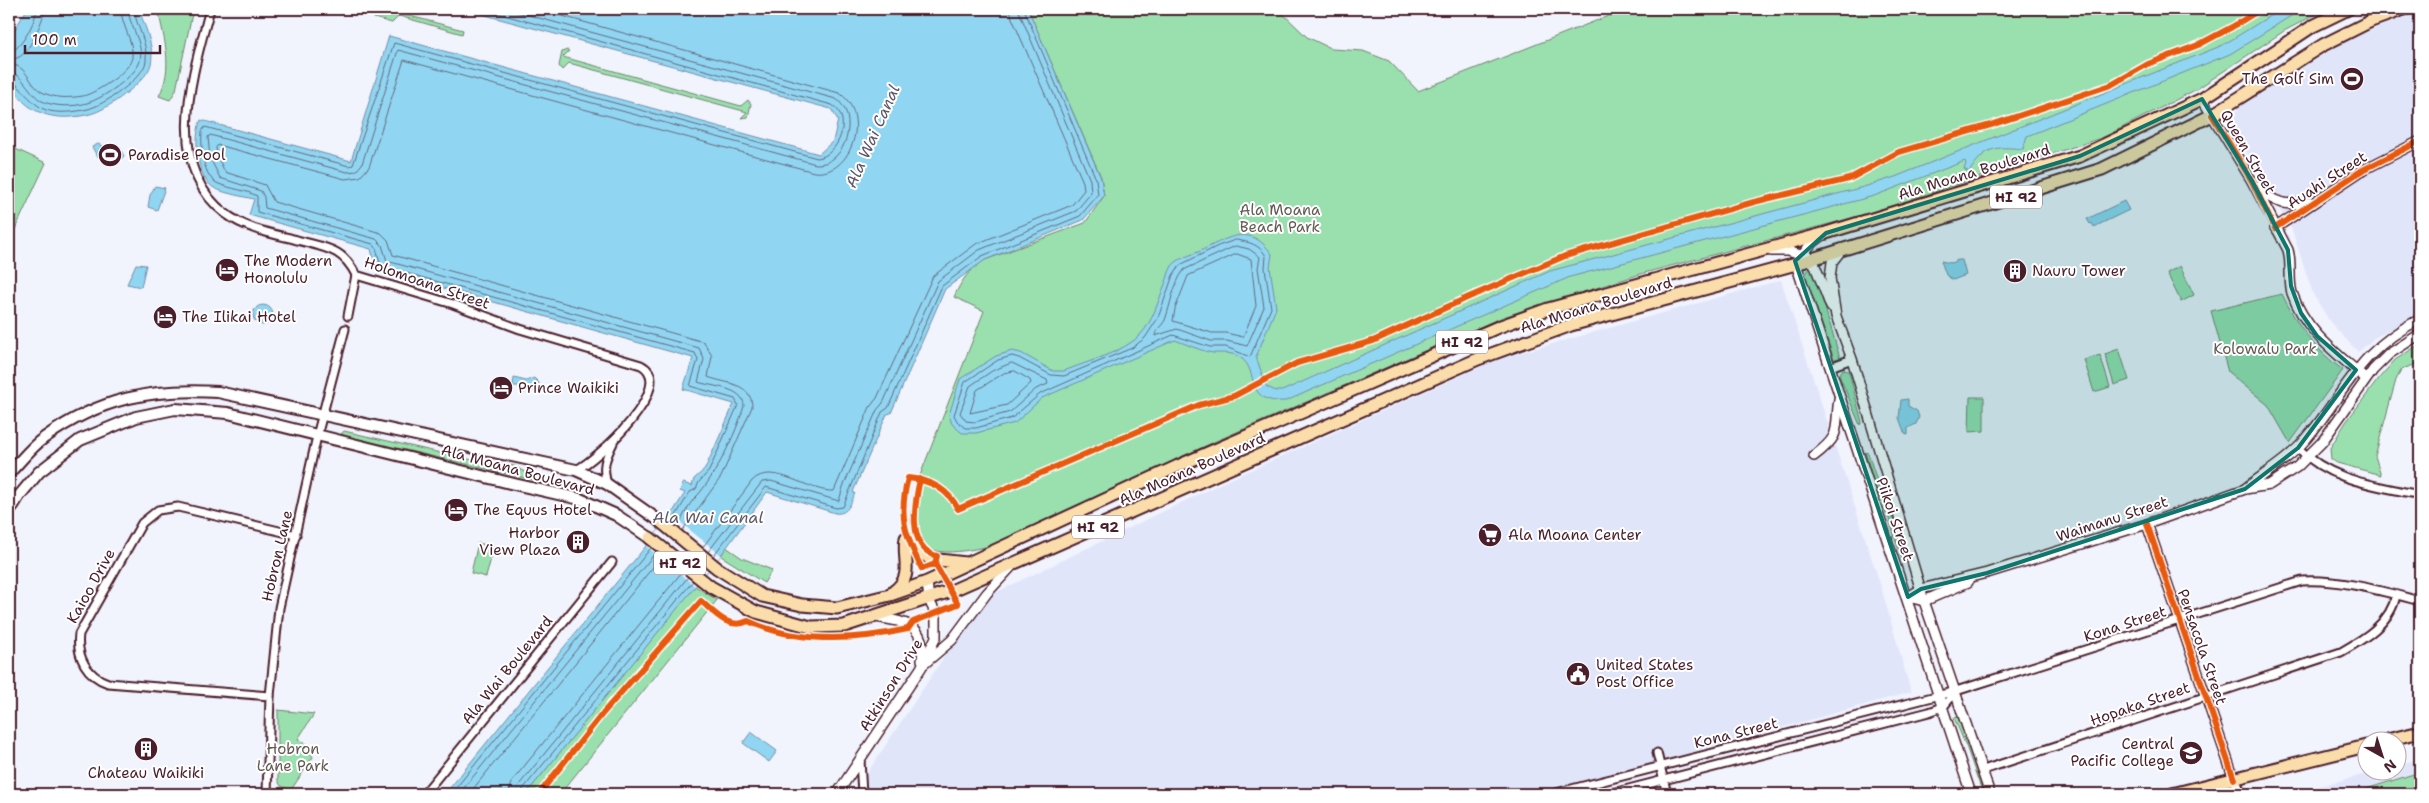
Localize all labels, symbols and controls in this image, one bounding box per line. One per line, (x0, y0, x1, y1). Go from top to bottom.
scale bar (25, 22, 160, 54)
text: 100 m (32, 30, 77, 50)
sports icon: The Golf Sim (2339, 66, 2365, 92)
place label: The Golf Sim (2242, 69, 2334, 89)
water label: Ala Wai Canal (840, 81, 905, 191)
street label: Queen Street (2216, 106, 2280, 198)
street label: Ala Moana Boulevard (1895, 139, 2053, 205)
sports icon: Paradise Pool (97, 142, 123, 168)
place label: Paradise Pool (128, 145, 226, 165)
street label: Auahi Street (2283, 147, 2371, 213)
road number: HI 92 (1990, 186, 2042, 208)
park label: Ala Moana Beach Park (1240, 200, 1321, 237)
place label: The Modern Honolulu (244, 251, 332, 288)
street label: Holomoana Street (361, 252, 493, 314)
hotel icon: The Modern Honolulu (214, 257, 240, 283)
building icon: Nauru Tower (2002, 258, 2028, 284)
place label: Nauru Tower (2032, 261, 2126, 281)
street label: Ala Moana Boulevard (1517, 272, 1675, 338)
hotel icon: The Ilikai Hotel (152, 304, 178, 330)
place label: The Ilikai Hotel (182, 307, 296, 327)
road number: HI 92 (1436, 331, 1488, 354)
park label: Kolowalu Park (2213, 339, 2317, 359)
hotel icon: Prince Waikiki (488, 375, 514, 401)
place label: Prince Waikiki (518, 378, 619, 398)
street label: Ala Moana Boulevard (1116, 428, 1269, 510)
street label: Ala Moana Boulevard (439, 440, 597, 500)
street label: Piikoi Street (1871, 475, 1919, 563)
street label: Waimanu Street (2054, 492, 2170, 546)
hotel icon: The Equus Hotel (443, 497, 469, 523)
place label: The Equus Hotel (474, 500, 592, 520)
water label: Ala Wai Canal (653, 507, 763, 528)
street label: Hobron Lane (257, 508, 297, 604)
road number: HI 92 (1072, 516, 1124, 538)
supermarket icon: Ala Moana Center (1477, 522, 1503, 548)
place label: Harbor View Plaza (479, 523, 561, 560)
place label: Ala Moana Center (1508, 525, 1642, 545)
building icon: Harbor View Plaza (565, 529, 591, 555)
street label: Kaioo Drive (62, 545, 120, 627)
road number: HI 92 (654, 552, 706, 574)
street label: Pensacola Street (2173, 586, 2231, 708)
street label: Kona Street (2081, 601, 2169, 647)
street label: Ala Wai Boulevard (457, 611, 557, 728)
street label: Atkinson Drive (854, 635, 928, 735)
place label: United States Post Office (1596, 655, 1694, 692)
public building icon: United States Post Office (1565, 661, 1591, 687)
street label: Hopaka Street (2087, 678, 2193, 730)
street label: Kona Street (1692, 713, 1780, 753)
north arrow (2356, 730, 2406, 780)
place label: Central Pacific College (2070, 734, 2174, 771)
building icon: Chateau Waikiki (133, 736, 159, 762)
park label: Hobron Lane Park (257, 739, 329, 776)
school or university icon: Central Pacific College (2178, 740, 2204, 766)
text: N (2380, 756, 2400, 777)
place label: Chateau Waikiki (88, 763, 204, 783)

